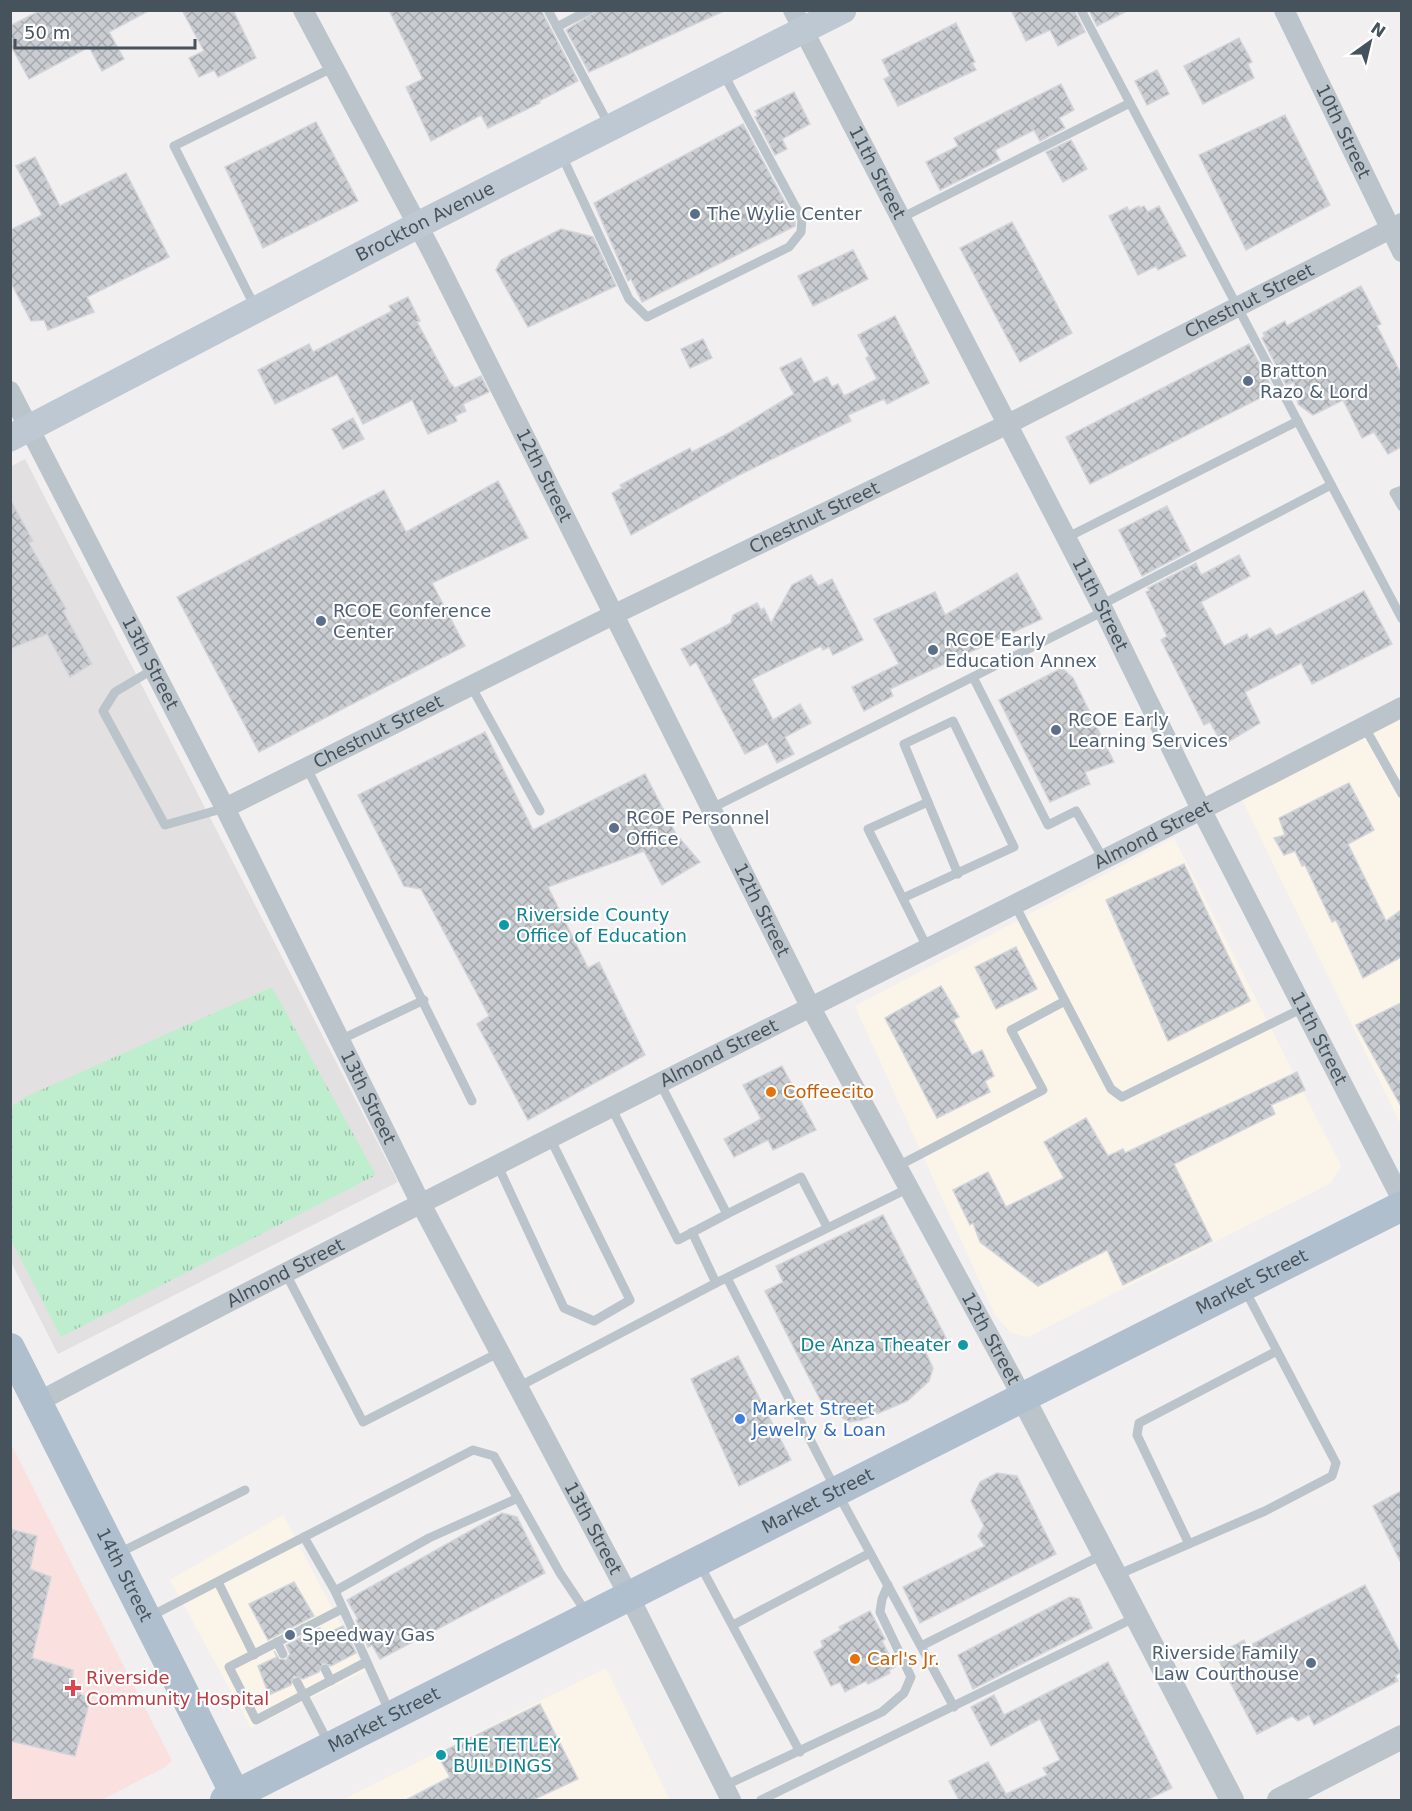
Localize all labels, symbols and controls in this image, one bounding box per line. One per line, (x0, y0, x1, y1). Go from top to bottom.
scale bar (15, 12, 195, 50)
north arrow (1340, 12, 1400, 72)
text: N (1367, 18, 1389, 42)
text: 50 m (24, 22, 70, 43)
street label: 10th Street (1312, 81, 1375, 182)
street label: 11th Street (845, 122, 910, 222)
street label: Brockton Avenue (352, 177, 498, 266)
place label: The Wylie Center (706, 203, 862, 224)
marker: The Wylie Center (688, 207, 702, 221)
street label: Chestnut Street (1181, 259, 1317, 342)
place label: Bratton Razo & Lord (1260, 360, 1368, 402)
marker: Bratton Razo & Lord (1241, 374, 1255, 388)
street label: 12th Street (512, 425, 577, 525)
street label: Chestnut Street (746, 477, 883, 558)
street label: 11th Street (1068, 554, 1133, 654)
place label: RCOE Conference Center (333, 600, 491, 642)
street label: 13th Street (118, 613, 183, 713)
marker: RCOE Conference Center (314, 614, 328, 628)
place label: RCOE Early Education Annex (945, 629, 1097, 671)
marker: RCOE Early Education Annex (926, 643, 940, 657)
street label: Chestnut Street (310, 690, 446, 772)
place label: RCOE Early Learning Services (1068, 709, 1228, 751)
marker: RCOE Early Learning Services (1049, 723, 1063, 737)
street label: Almond Street (1090, 796, 1215, 873)
place label: RCOE Personnel Office (626, 807, 769, 849)
marker: RCOE Personnel Office (607, 821, 621, 835)
street label: 12th Street (730, 859, 794, 960)
place label: Riverside County Office of Education (516, 904, 687, 946)
marker: Riverside County Office of Education (497, 918, 511, 932)
street label: 11th Street (1287, 988, 1352, 1088)
street label: Almond Street (656, 1014, 781, 1091)
street label: 13th Street (337, 1047, 401, 1147)
place label: Coffeecito (783, 1081, 874, 1102)
marker: Coffeecito (764, 1085, 778, 1099)
street label: Almond Street (223, 1234, 347, 1311)
street label: Market Street (1192, 1244, 1311, 1318)
street label: 12th Street (958, 1288, 1025, 1388)
place label: De Anza Theater (800, 1334, 952, 1355)
marker: De Anza Theater (956, 1338, 970, 1352)
place label: Market Street Jewelry & Loan (751, 1398, 886, 1440)
marker: Market Street Jewelry & Loan (733, 1412, 747, 1426)
street label: Market Street (758, 1463, 877, 1537)
street label: 13th Street (560, 1478, 627, 1578)
street label: 14th Street (93, 1524, 157, 1625)
place label: Speedway Gas (302, 1624, 435, 1645)
marker: Speedway Gas (283, 1628, 297, 1642)
place label: Riverside Family Law Courthouse (1152, 1642, 1299, 1684)
place label: Carl's Jr. (867, 1648, 940, 1669)
marker: Carl's Jr. (848, 1652, 862, 1666)
marker: Riverside Family Law Courthouse (1304, 1656, 1318, 1670)
place label: Riverside Community Hospital (86, 1667, 269, 1709)
marker: Riverside Community Hospital (64, 1679, 82, 1697)
street label: Market Street (324, 1682, 443, 1756)
place label: THE TETLEY BUILDINGS (452, 1734, 561, 1776)
marker: THE TETLEY BUILDINGS (434, 1748, 448, 1762)

